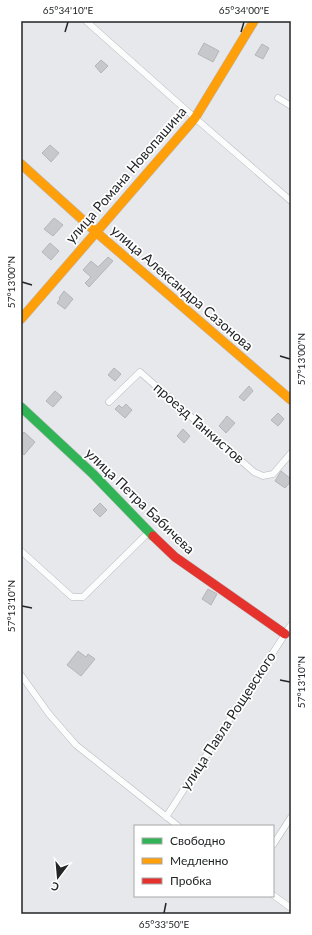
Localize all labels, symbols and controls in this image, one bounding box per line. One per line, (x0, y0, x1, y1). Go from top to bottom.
text: 65°34'10"E (43, 4, 93, 16)
text: 65°34'00"E (219, 4, 269, 16)
street label: улица Романа Новопашина (62, 103, 190, 247)
street label: улица Александра Сазонова (108, 221, 257, 354)
text: 57°13'00"N (5, 256, 17, 308)
text: 57°13'00"N (295, 333, 307, 385)
street label: проезд Танкистов (150, 379, 248, 467)
street label: улица Петра Бабичева (82, 444, 198, 557)
text: 57°13'10"N (5, 580, 17, 632)
street label: улица Павла Рощевского (176, 648, 279, 793)
text: 57°13'10"N (295, 656, 307, 708)
legend (134, 825, 274, 897)
text: Свободно (170, 833, 226, 848)
text: Медленно (170, 853, 229, 868)
north arrow (38, 857, 78, 897)
text: Пробка (170, 873, 211, 888)
text: С (49, 880, 60, 894)
text: 65°33'50"E (139, 918, 189, 930)

